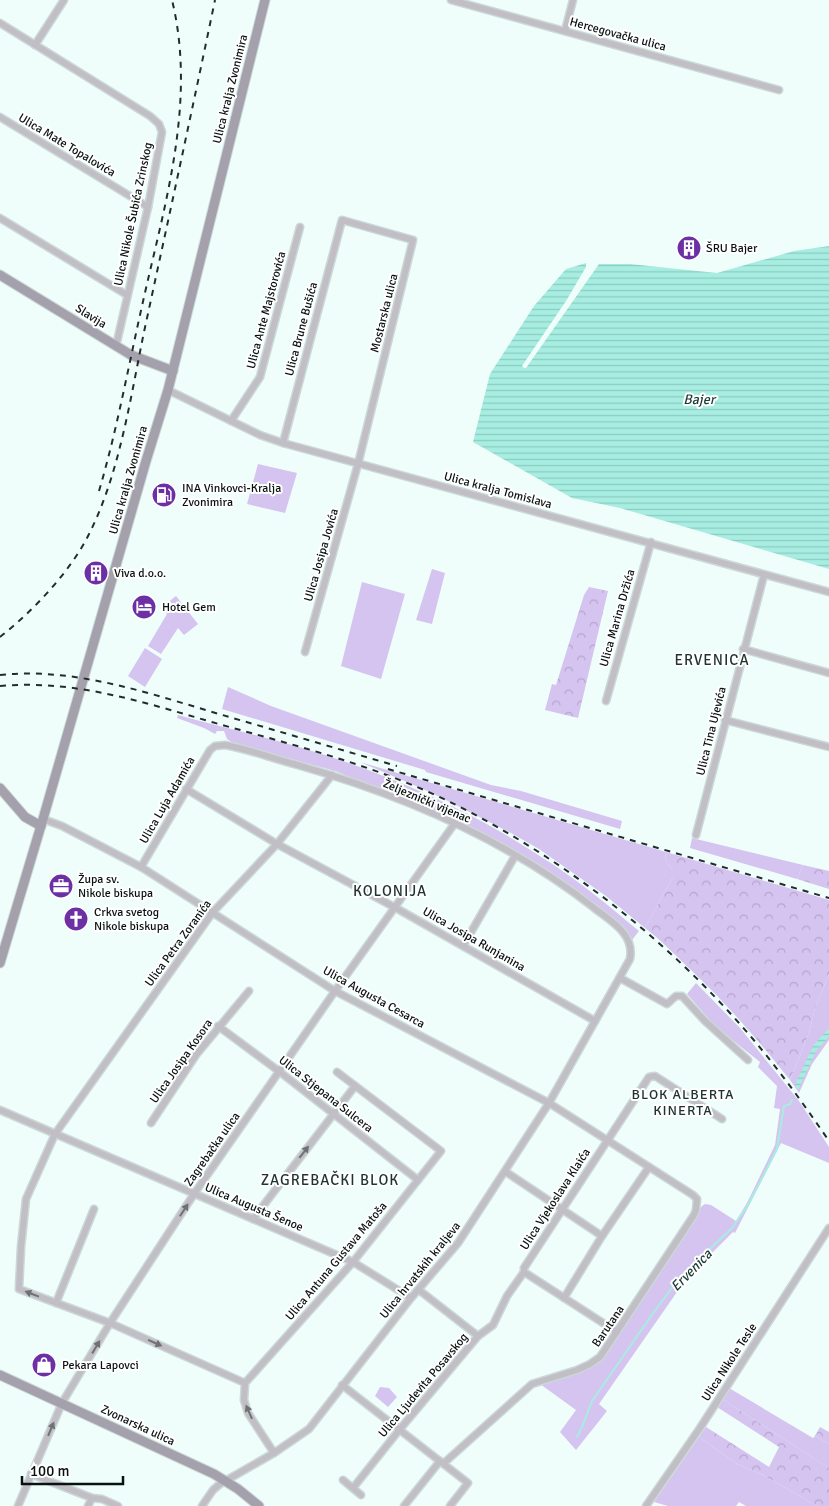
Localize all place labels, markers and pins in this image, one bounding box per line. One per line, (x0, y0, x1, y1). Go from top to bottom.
building icon: ŠRU Bajer (676, 235, 702, 261)
place label: ŠRU Bajer (706, 241, 758, 256)
place label: INA Vinkovci-Kralja Zvonimira (182, 481, 281, 510)
fuel station icon: INA Vinkovci-Kralja Zvonimira (151, 482, 177, 508)
building icon: Viva d.o.o. (83, 560, 109, 586)
place label: Viva d.o.o. (114, 566, 166, 581)
hotel icon: Hotel Gem (131, 594, 157, 620)
place label: Hotel Gem (162, 600, 216, 615)
place label: Župa sv. Nikole biskupa (78, 872, 153, 901)
office icon: Župa sv. Nikole biskupa (48, 873, 74, 899)
place label: Crkva svetog Nikole biskupa (94, 905, 169, 934)
church icon: Crkva svetog Nikole biskupa (63, 906, 89, 932)
shop icon: Pekara Lapovci (31, 1352, 57, 1378)
place label: Pekara Lapovci (62, 1358, 139, 1373)

